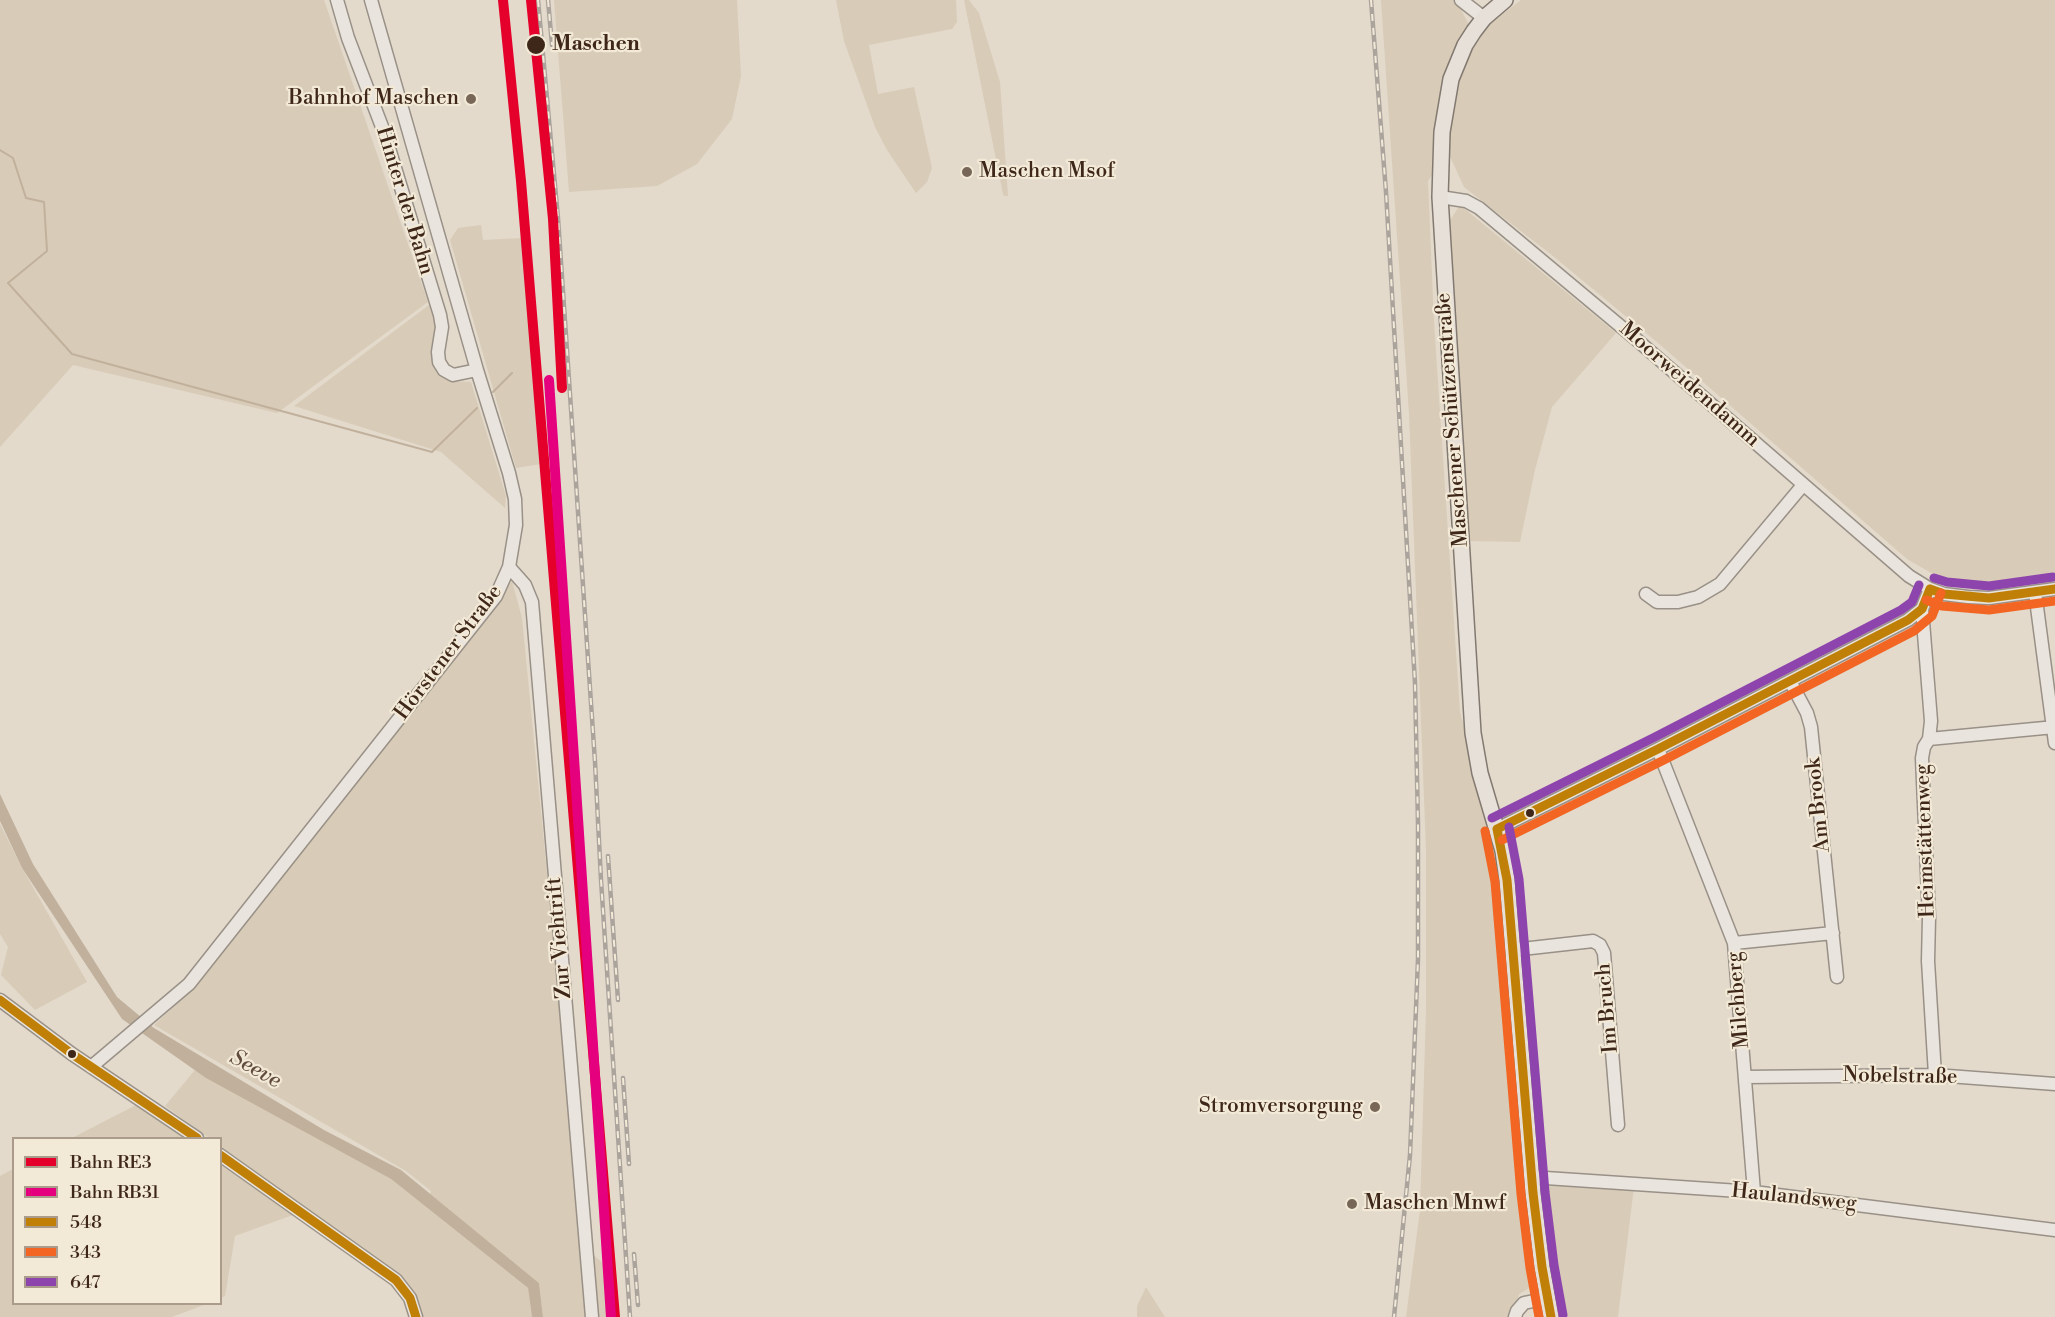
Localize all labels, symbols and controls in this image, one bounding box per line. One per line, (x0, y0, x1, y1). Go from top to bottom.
place label: Maschen (552, 32, 640, 58)
marker: Maschen (525, 34, 547, 56)
place label: Bahnhof Maschen (288, 86, 459, 112)
marker: Bahnhof Maschen (464, 92, 478, 106)
street label: Hinter der Bahn (369, 124, 439, 278)
place label: Maschen Msof (979, 159, 1115, 185)
marker: Maschen Msof (960, 165, 974, 179)
street label: Maschener Schützenstraße (1432, 292, 1474, 548)
street label: Moorweidendamm (1613, 317, 1765, 453)
street label: Hörstener Straße (390, 580, 508, 726)
street label: Am Brook (1801, 756, 1837, 854)
street label: Heimstättenweg (1911, 764, 1941, 918)
unlabelled marker (1524, 807, 1536, 819)
street label: Zur Viehtrift (542, 876, 578, 1000)
street label: Milchberg (1722, 951, 1756, 1049)
street label: Im Bruch (1592, 962, 1624, 1054)
water label: Seeve (225, 1045, 285, 1095)
unlabelled marker (66, 1048, 78, 1060)
street label: Nobelstraße (1842, 1063, 1958, 1091)
place label: Stromversorgung (1199, 1094, 1363, 1120)
marker: Stromversorgung (1368, 1100, 1382, 1114)
legend (12, 1137, 222, 1305)
text: Bahn RE3 (70, 1151, 152, 1174)
street label: Haulandsweg (1730, 1179, 1858, 1217)
text: Bahn RB31 (70, 1181, 159, 1204)
place label: Maschen Mnwf (1364, 1191, 1506, 1217)
marker: Maschen Mnwf (1345, 1197, 1359, 1211)
text: 548 (70, 1211, 102, 1234)
text: 343 (70, 1241, 101, 1264)
text: 647 (70, 1271, 100, 1294)

